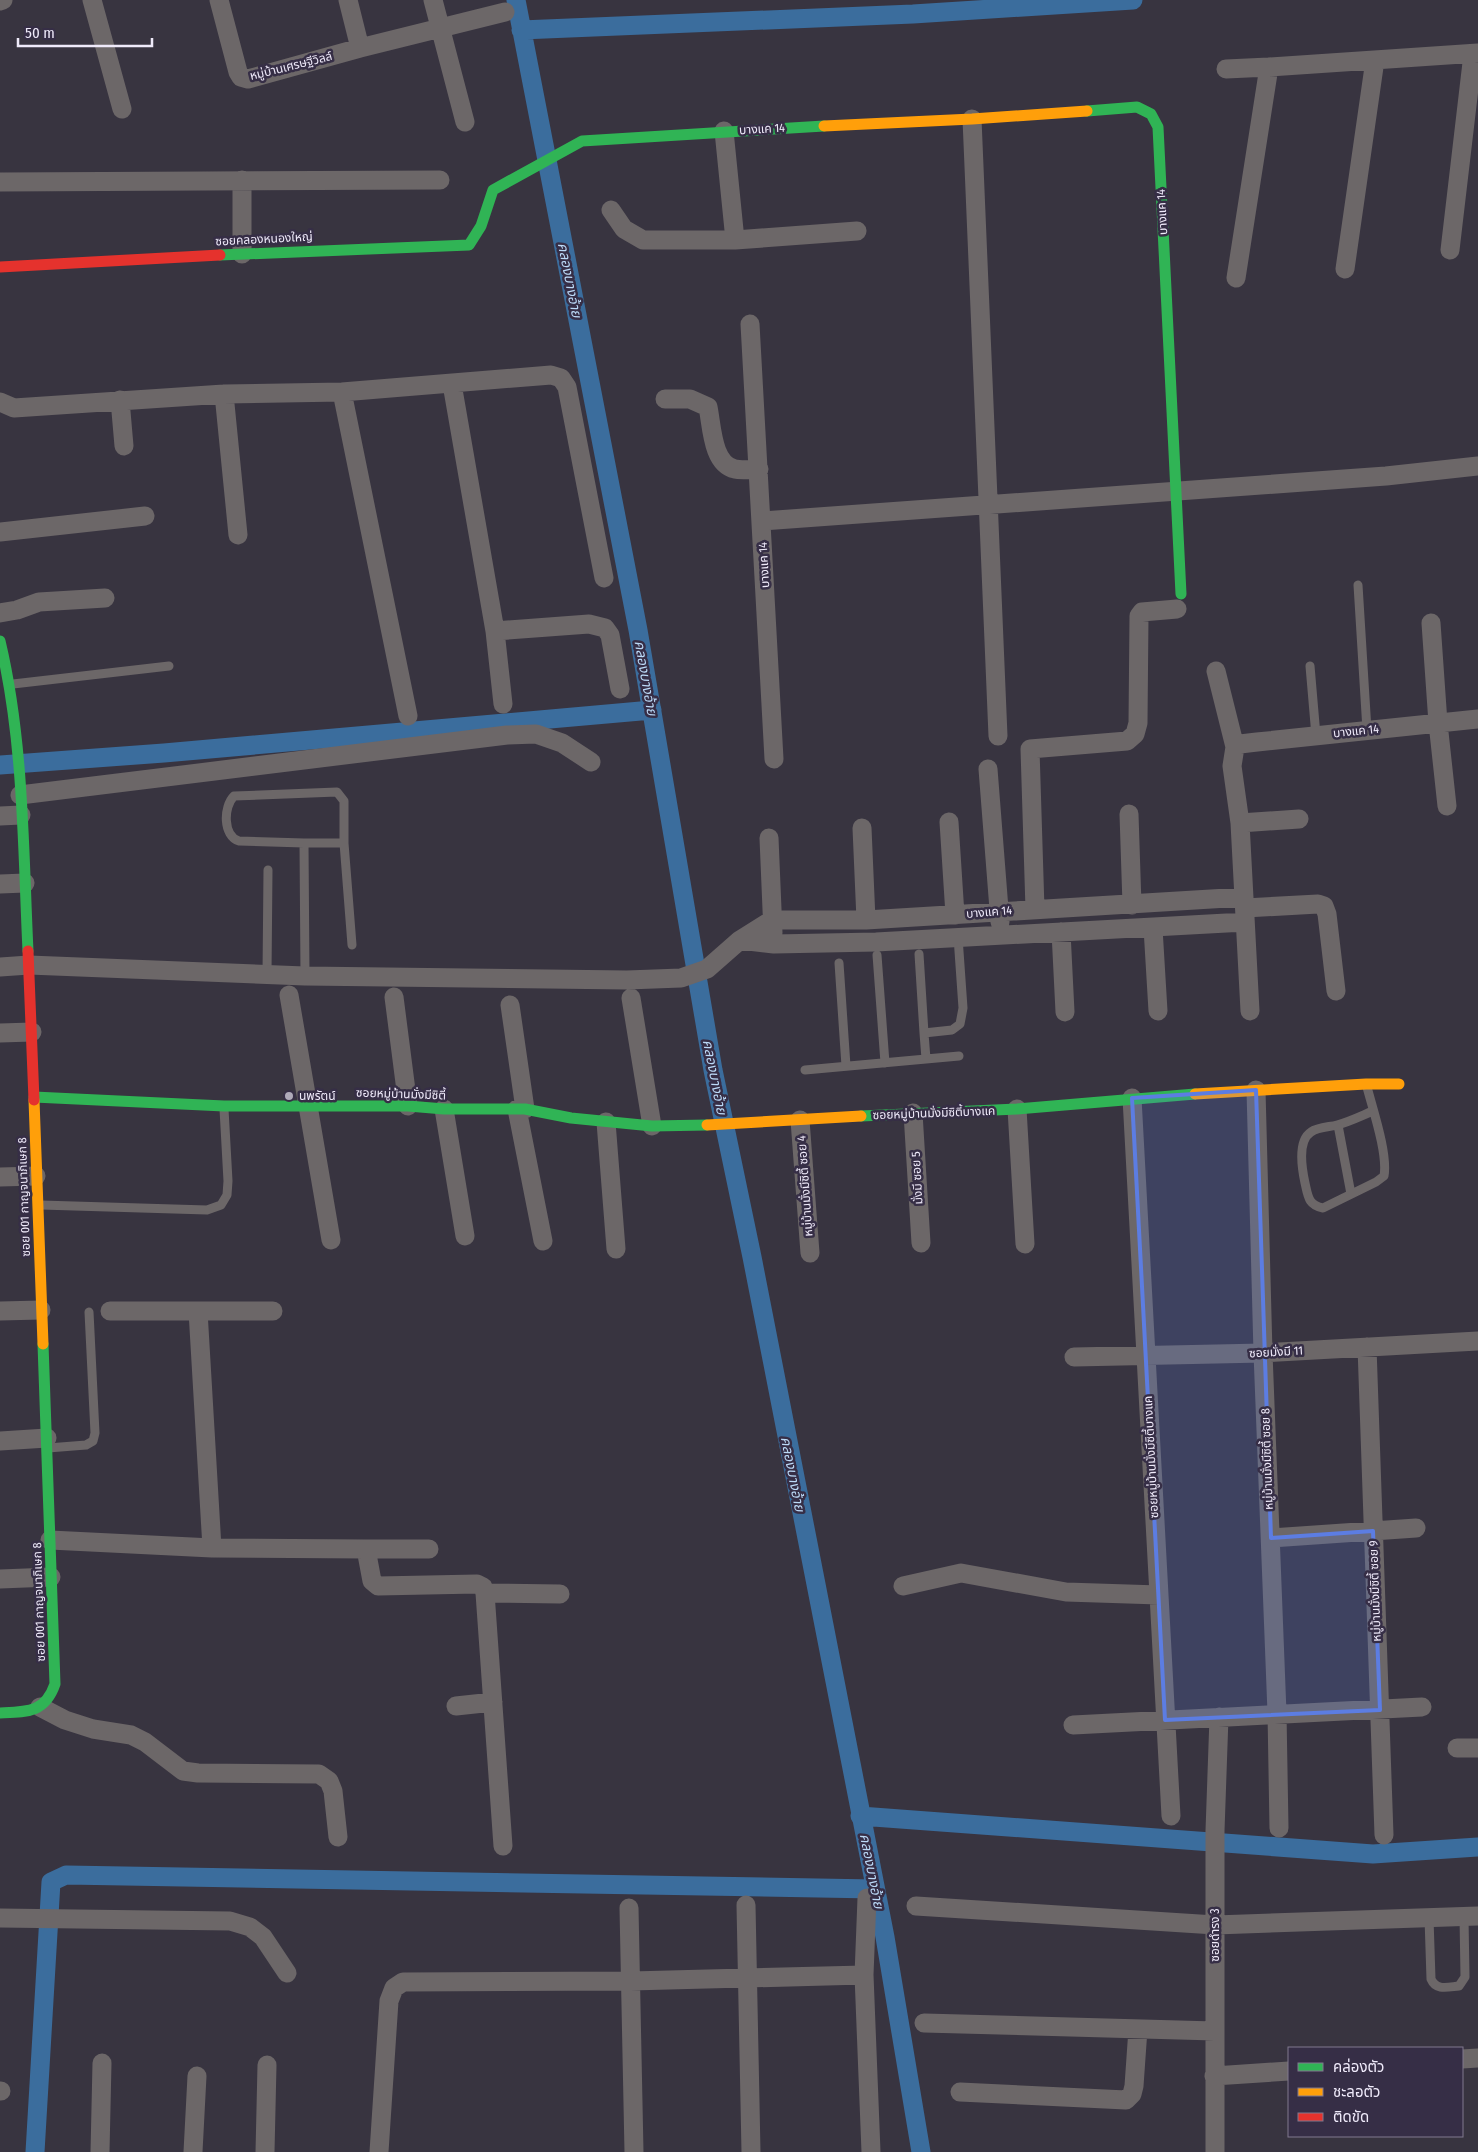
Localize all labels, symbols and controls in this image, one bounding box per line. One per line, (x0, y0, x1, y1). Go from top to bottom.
scale bar (18, 15, 151, 47)
text: 50 m (25, 24, 55, 42)
street label: หมู่บ้านเศรษฐีวิลล์ (248, 49, 334, 83)
street label: บางแค 14 (739, 121, 785, 137)
street label: บางแค 14 (1154, 189, 1170, 235)
street label: ซอยคลองหนองใหญ่ (215, 229, 313, 249)
water label: คลองบางอ้าย (554, 241, 585, 321)
street label: บางแค 14 (756, 542, 772, 588)
water label: คลองบางอ้าย (631, 639, 661, 719)
street label: บางแค 14 (1332, 722, 1380, 740)
street label: บางแค 14 (966, 903, 1013, 921)
water label: คลองบางอ้าย (699, 1038, 730, 1118)
street label: ซอยหมู่บ้านมั่งมีซิตี้ (356, 1083, 446, 1103)
place label: นพรัตน์ (299, 1089, 336, 1103)
marker: นพรัตน์ (283, 1090, 295, 1102)
street label: ซอยหมู่บ้านมั่งมีซิตี้บางแค (872, 1102, 996, 1122)
street label: หมู่บ้านมั่งมีซิตี้ ซอย 4 (792, 1135, 816, 1237)
street label: ซอย 001 กาญจนาภิเษก 8 (15, 1137, 33, 1257)
street label: มั่งมี ซอย 5 (907, 1151, 925, 1205)
street label: ซอยมั่งมี 11 (1249, 1342, 1303, 1360)
street label: ซอยหมู่บ้านมั่งมีซิตี้บางแค (1139, 1395, 1161, 1519)
street label: หมู่บ้านมั่งมีซิตี้ ซอย 8 (1256, 1408, 1276, 1510)
water label: คลองบางอ้าย (777, 1435, 808, 1515)
street label: หมู่บ้านมั่งมีซิตี้ ซอย 9 (1364, 1540, 1384, 1642)
street label: ซอย 001 กาญจนาภิเษก 8 (30, 1542, 48, 1662)
water label: คลองบางอ้าย (856, 1832, 887, 1912)
street label: ซอยดำรง 3 (1208, 1908, 1222, 1962)
legend (1288, 2047, 1463, 2137)
text: คล่องตัว (1333, 2058, 1384, 2076)
text: ชะลอตัว (1333, 2083, 1380, 2101)
text: ติดขัด (1333, 2108, 1369, 2126)

